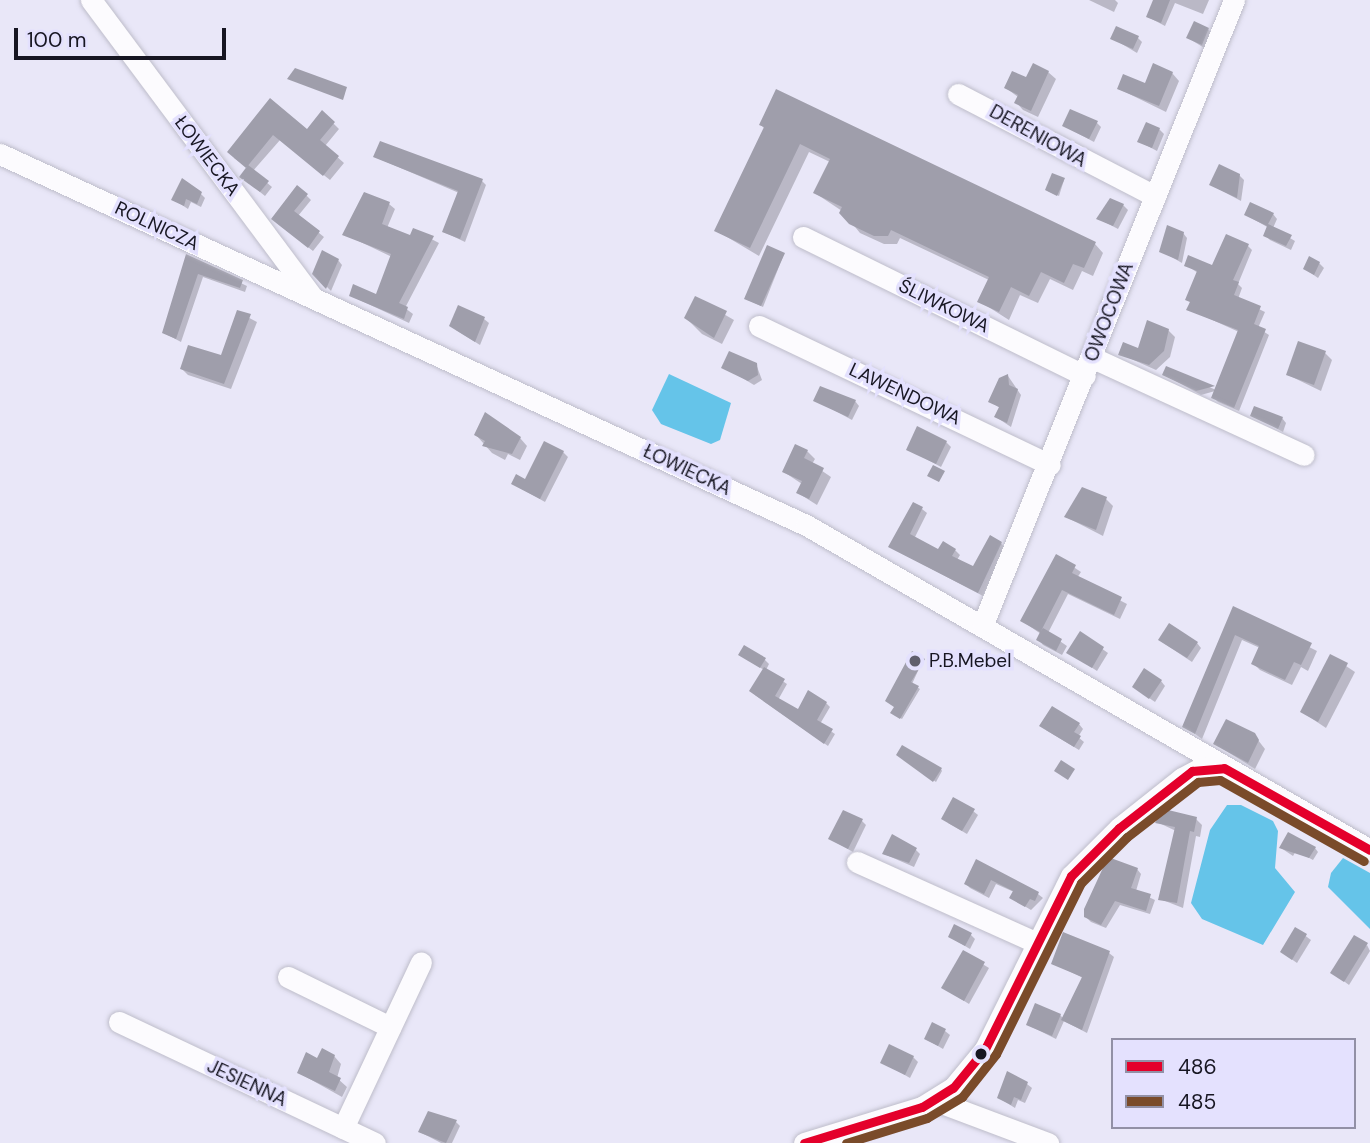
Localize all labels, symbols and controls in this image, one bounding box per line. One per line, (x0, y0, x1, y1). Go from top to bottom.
scale bar (18, 14, 229, 58)
text: 100 m (27, 26, 87, 54)
street label: DERENIOWA (986, 100, 1090, 172)
street label: ŁOWIECKA (169, 111, 245, 201)
street label: ROLNICZA (111, 197, 203, 255)
street label: OWOCOWA (1080, 259, 1138, 365)
street label: ŚLIWKOWA (895, 274, 993, 338)
street label: LAWENDOWA (846, 358, 964, 430)
street label: ŁOWIECKA (639, 440, 735, 500)
place label: P.B.Mebel (929, 650, 1011, 672)
marker: P.B.Mebel (907, 653, 923, 669)
legend (1111, 1038, 1356, 1129)
unlabelled marker (974, 1047, 988, 1061)
text: 486 (1178, 1053, 1217, 1081)
street label: JESIENNA (204, 1055, 290, 1111)
text: 485 (1178, 1088, 1216, 1116)

